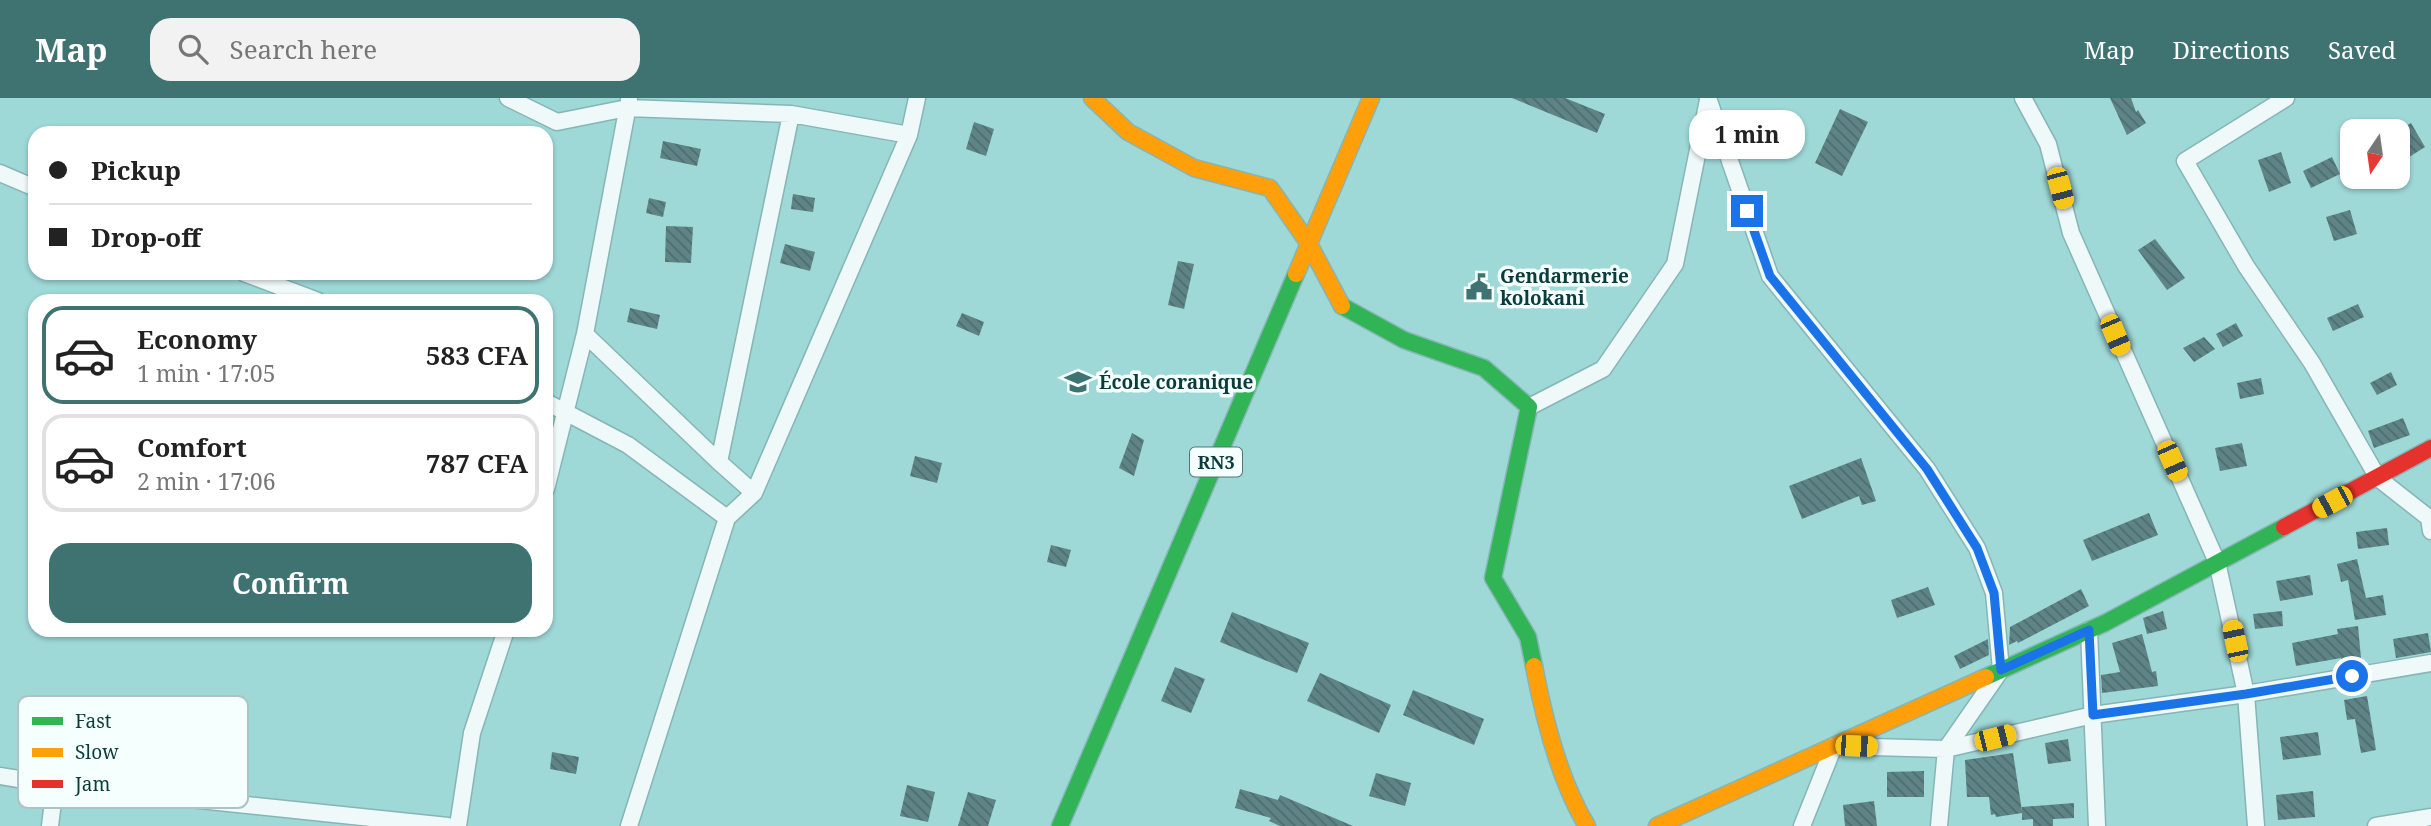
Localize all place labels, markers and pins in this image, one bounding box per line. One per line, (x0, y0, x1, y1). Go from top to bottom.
place label: Gendarmerie kolokani (1500, 263, 1629, 311)
public building icon: Gendarmerie kolokani (1464, 272, 1494, 302)
school or university icon: École coranique (1063, 367, 1093, 397)
place label: École coranique (1099, 369, 1254, 395)

